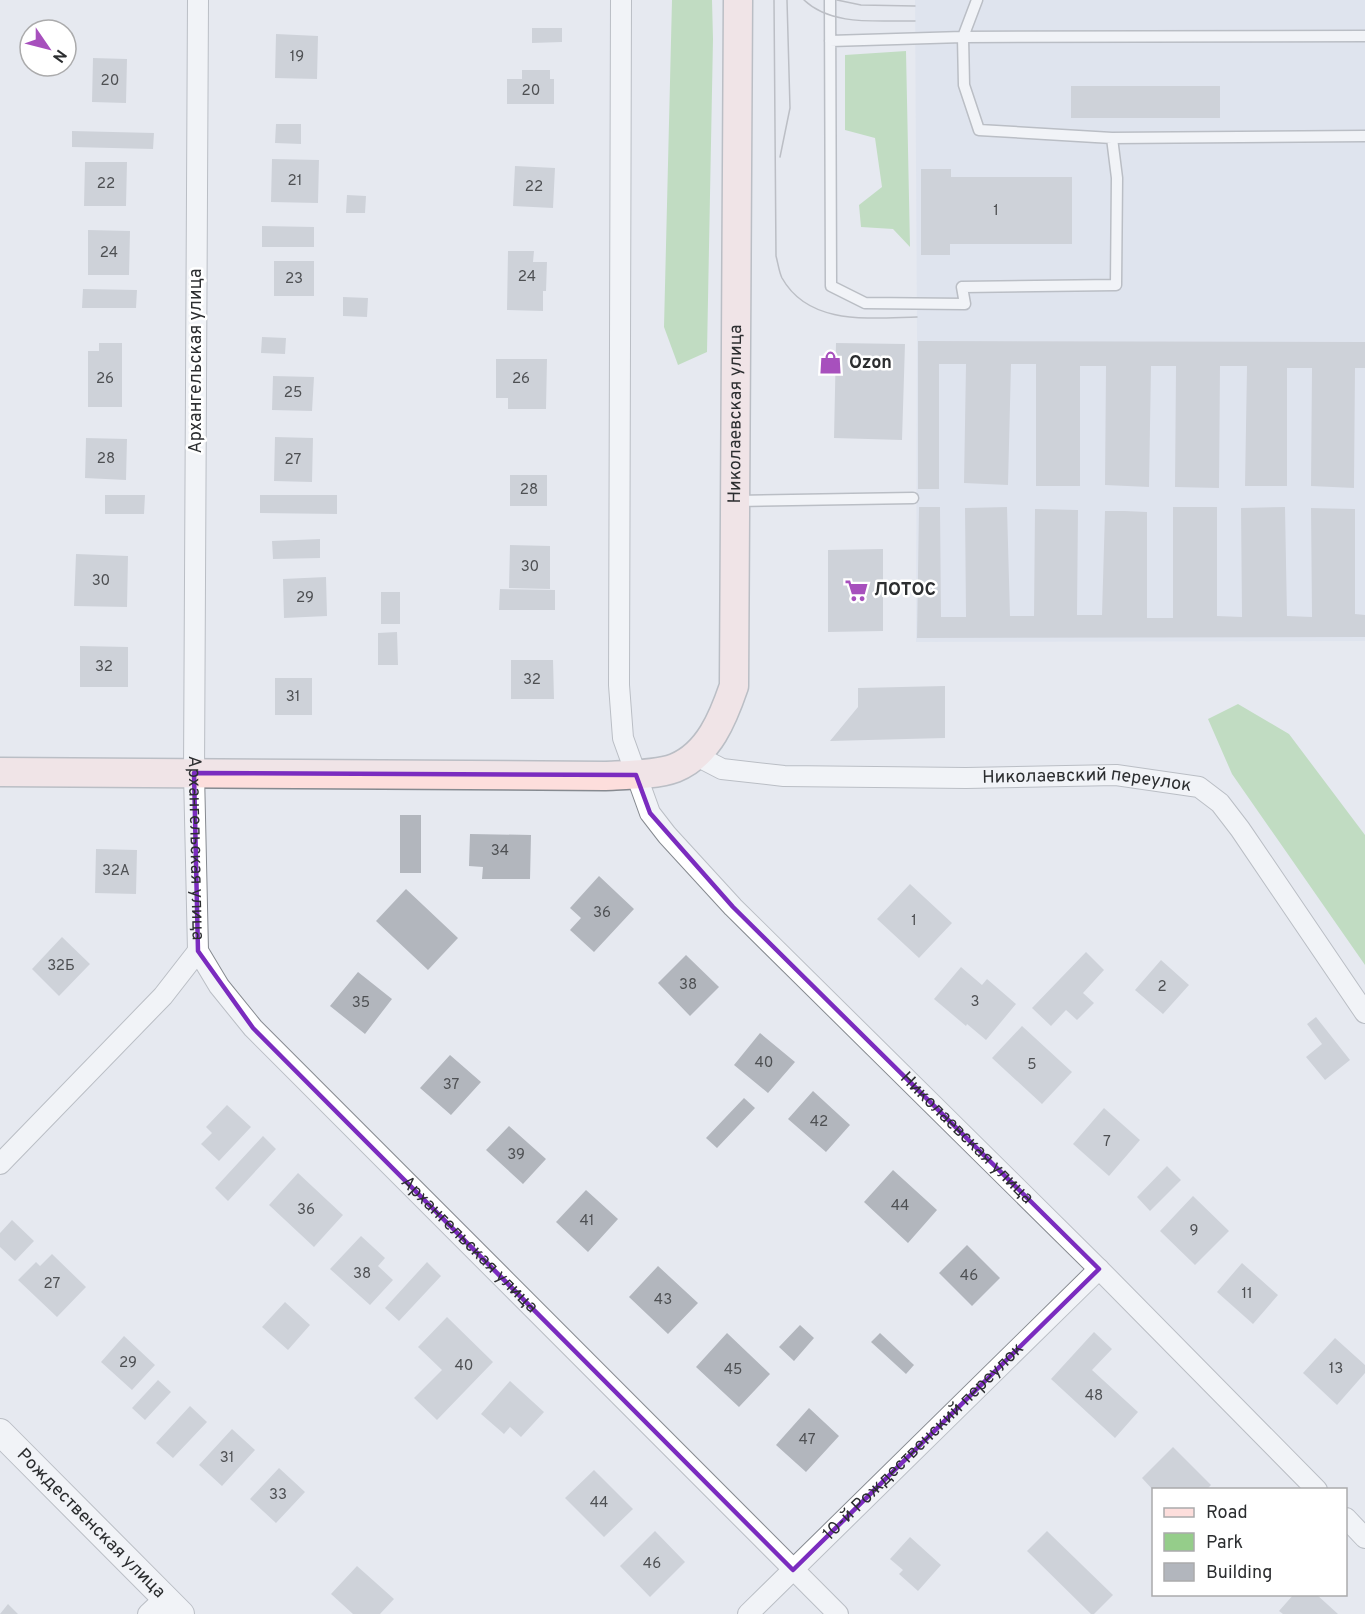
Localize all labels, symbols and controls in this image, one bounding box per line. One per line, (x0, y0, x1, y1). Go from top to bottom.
north arrow (18, 18, 78, 78)
text: N (47, 45, 70, 66)
house number: 19 (290, 48, 304, 67)
house number: 20 (101, 72, 119, 91)
house number: 20 (522, 82, 540, 101)
house number: 21 (288, 172, 302, 191)
house number: 22 (97, 175, 115, 194)
house number: 22 (525, 178, 543, 197)
house number: 1 (993, 202, 999, 221)
house number: 24 (100, 244, 118, 263)
house number: 24 (518, 268, 536, 287)
street label: Архангельская улица (185, 269, 208, 453)
house number: 23 (285, 270, 303, 289)
street label: Николаевская улица (724, 324, 748, 504)
shop icon: Ozon (818, 350, 844, 376)
place label: Ozon (849, 352, 892, 375)
house number: 26 (96, 370, 114, 389)
house number: 26 (512, 370, 530, 389)
house number: 25 (284, 384, 302, 403)
house number: 28 (97, 450, 115, 469)
house number: 27 (285, 451, 302, 470)
house number: 28 (520, 481, 538, 500)
house number: 30 (521, 558, 539, 577)
house number: 30 (92, 572, 110, 591)
supermarket icon: ЛОТОС (843, 577, 869, 603)
place label: ЛОТОС (874, 579, 936, 602)
house number: 29 (296, 589, 314, 608)
house number: 32 (95, 658, 113, 677)
house number: 32 (523, 671, 541, 690)
house number: 31 (286, 688, 300, 707)
street label: Архангельская улица (182, 755, 209, 941)
street label: Николаевский переулок (982, 763, 1193, 797)
house number: 34 (491, 842, 509, 861)
house number: 32А (102, 862, 130, 881)
house number: 36 (593, 904, 611, 923)
house number: 1 (911, 912, 917, 931)
house number: 32Б (47, 957, 75, 976)
house number: 38 (679, 976, 697, 995)
house number: 2 (1157, 978, 1167, 997)
house number: 3 (970, 993, 980, 1012)
house number: 35 (352, 994, 370, 1013)
house number: 40 (755, 1054, 773, 1073)
house number: 5 (1027, 1056, 1037, 1075)
street label: Николаевская улица (895, 1067, 1038, 1209)
house number: 37 (443, 1076, 460, 1095)
house number: 42 (810, 1113, 828, 1132)
house number: 7 (1103, 1133, 1111, 1152)
house number: 39 (507, 1146, 525, 1165)
street label: Архангельская улица (396, 1171, 543, 1318)
house number: 44 (891, 1197, 909, 1216)
house number: 36 (297, 1201, 315, 1220)
house number: 41 (580, 1212, 594, 1231)
house number: 9 (1190, 1222, 1198, 1241)
house number: 38 (353, 1265, 371, 1284)
house number: 46 (960, 1267, 978, 1286)
house number: 27 (44, 1275, 61, 1294)
house number: 11 (1241, 1285, 1253, 1304)
house number: 43 (654, 1291, 672, 1310)
street label: 10-й Рождественский переулок (818, 1338, 1029, 1546)
house number: 29 (119, 1354, 137, 1373)
house number: 40 (455, 1357, 473, 1376)
house number: 13 (1329, 1360, 1343, 1379)
house number: 45 (724, 1361, 742, 1380)
house number: 48 (1085, 1387, 1103, 1406)
house number: 47 (799, 1431, 816, 1450)
street label: Рождественская улица (12, 1444, 170, 1603)
house number: 31 (220, 1449, 234, 1468)
house number: 33 (269, 1486, 287, 1505)
legend (1152, 1488, 1347, 1596)
house number: 44 (590, 1494, 608, 1513)
text: Road (1206, 1502, 1248, 1525)
text: Park (1206, 1532, 1243, 1555)
house number: 46 (643, 1555, 661, 1574)
text: Building (1206, 1562, 1272, 1585)

